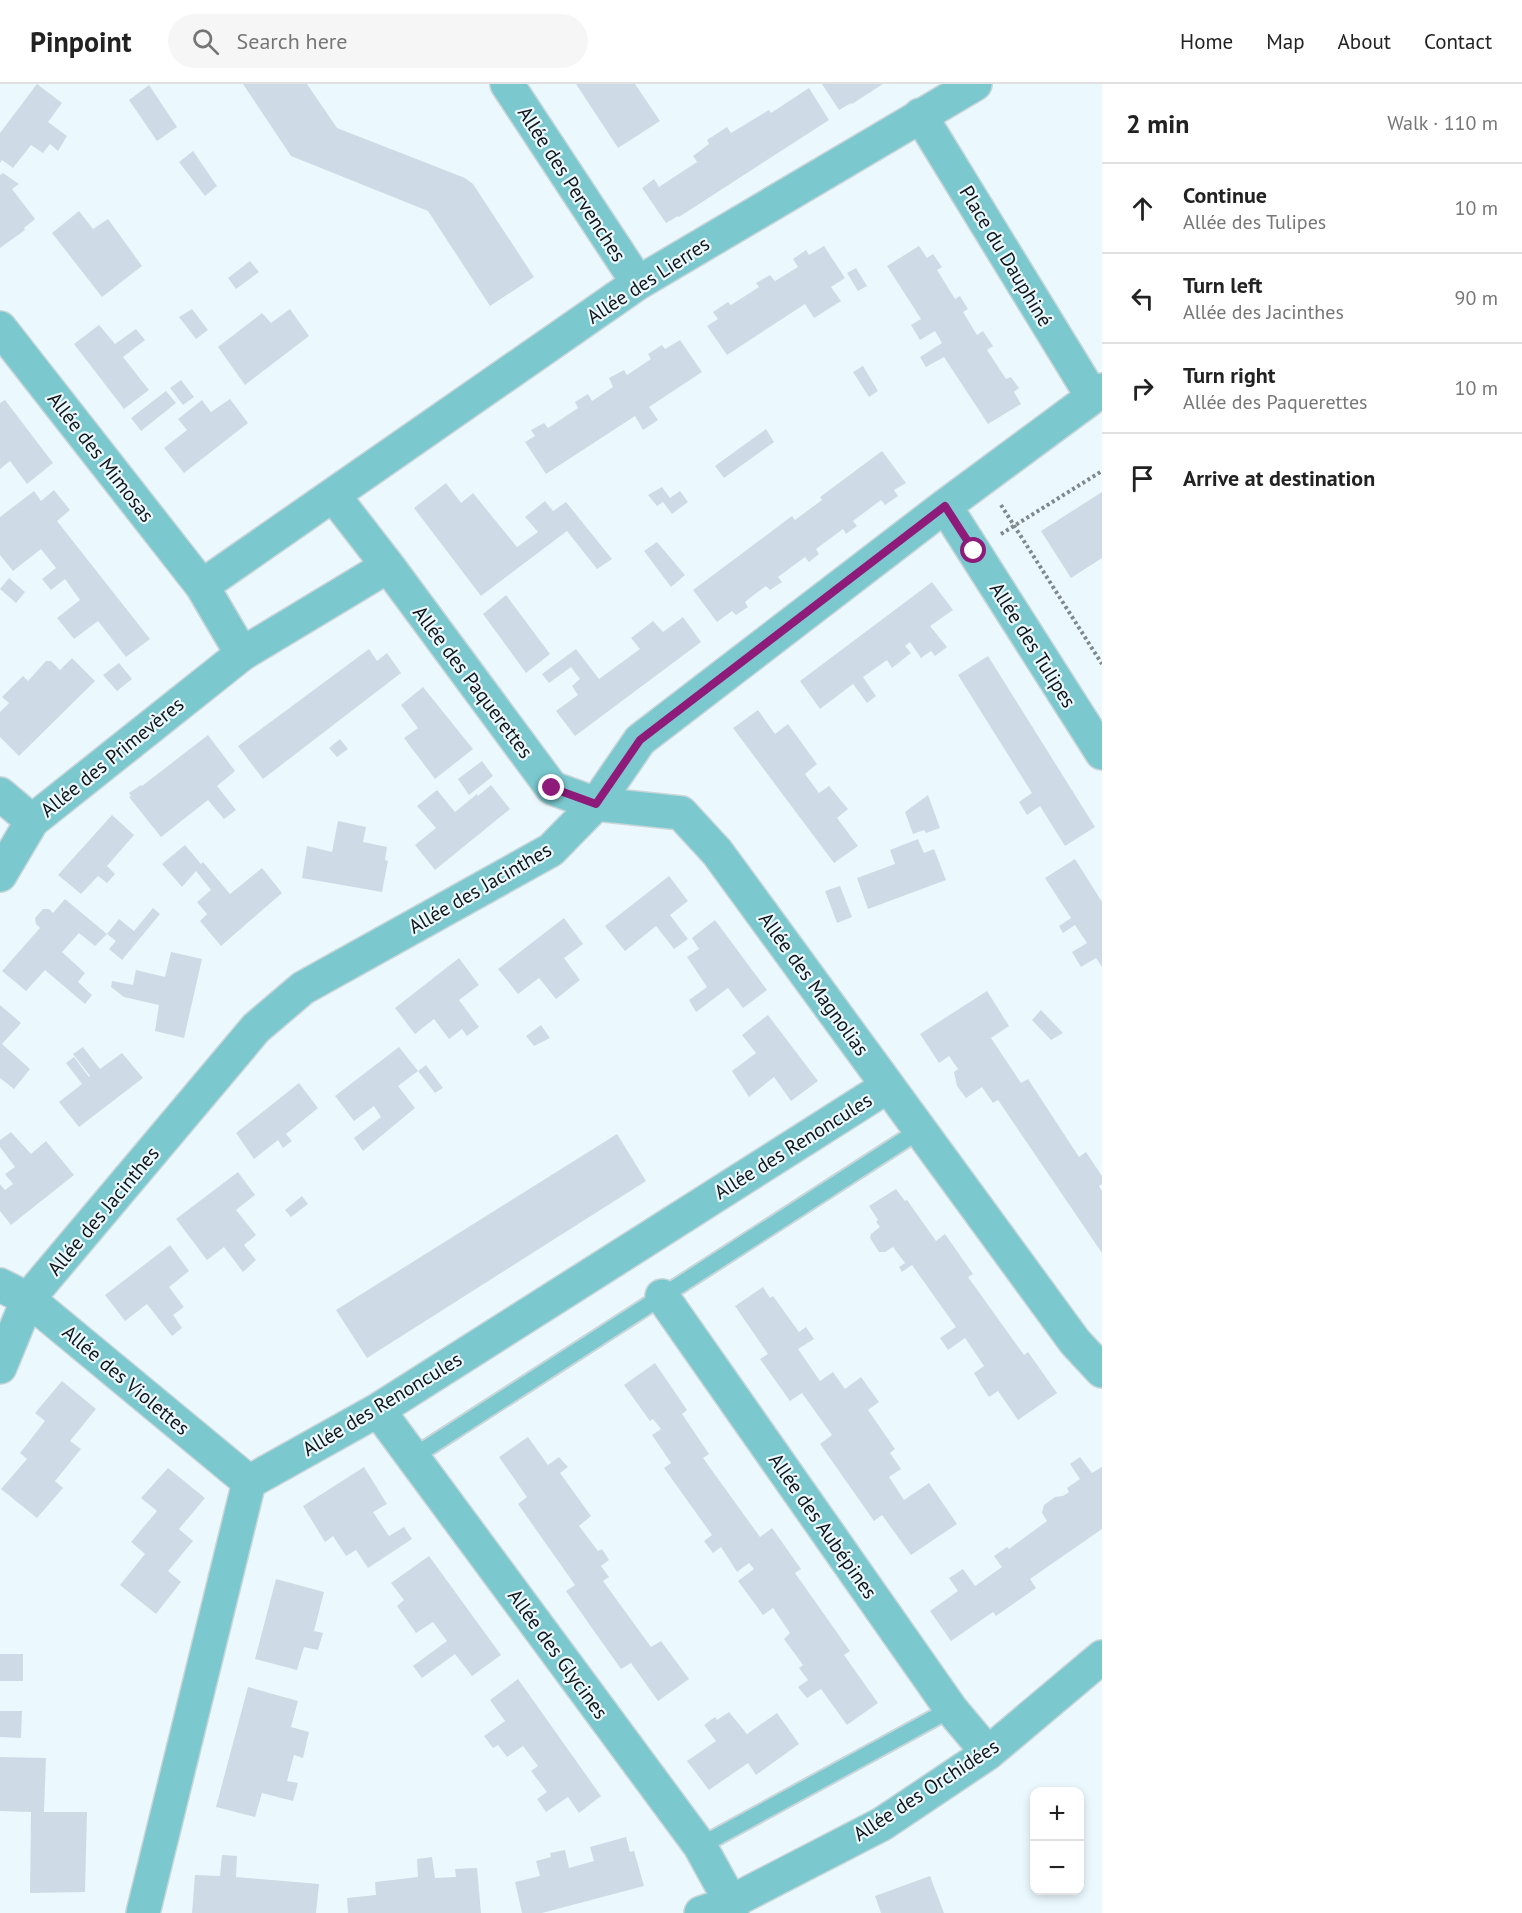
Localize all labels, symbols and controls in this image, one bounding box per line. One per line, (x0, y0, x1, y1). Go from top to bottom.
search box (168, 14, 588, 68)
text: Pinpoint (30, 23, 132, 60)
icon: search (189, 25, 222, 58)
text: Search here (237, 27, 347, 55)
text: Home (1180, 28, 1233, 55)
text: Map (1266, 28, 1305, 55)
text: About (1338, 28, 1391, 55)
text: Contact (1424, 28, 1492, 55)
street label: Allée des Pervenches (512, 101, 632, 267)
text: 2 min (1126, 107, 1189, 140)
text: Walk · 110 m (1387, 110, 1498, 136)
street label: Place du Dauphiné (954, 181, 1058, 331)
text: Continue (1183, 181, 1267, 209)
icon: ahead (1126, 192, 1159, 225)
text: 10 m (1455, 195, 1498, 221)
text: Allée des Tulipes (1183, 209, 1326, 235)
street label: Allée des Lierres (582, 231, 714, 329)
text: Turn left (1183, 271, 1263, 299)
icon: left (1126, 282, 1159, 315)
text: 90 m (1455, 285, 1498, 311)
text: Allée des Jacinthes (1183, 299, 1344, 325)
text: Turn right (1183, 361, 1275, 389)
icon: right (1126, 372, 1159, 405)
text: 10 m (1455, 375, 1498, 401)
street label: Allée des Mimosas (42, 387, 160, 527)
text: Allée des Paquerettes (1183, 389, 1367, 415)
icon: arrive (1126, 462, 1159, 495)
text: Arrive at destination (1183, 464, 1375, 492)
route start (960, 537, 986, 563)
street label: Allée des Tulipes (984, 577, 1082, 713)
street label: Allée des Paquerettes (407, 601, 539, 763)
street label: Allée des Primevères (35, 691, 189, 823)
route end (538, 774, 564, 800)
street label: Allée des Jacinthes (404, 837, 556, 939)
street label: Allée des Magnolias (753, 907, 875, 1061)
street label: Allée des Renoncules (709, 1087, 877, 1205)
street label: Allée des Jacinthes (41, 1141, 165, 1281)
street label: Allée des Violettes (57, 1319, 195, 1441)
street label: Allée des Renoncules (298, 1346, 466, 1462)
street label: Allée des Aubépines (763, 1448, 883, 1604)
street label: Allée des Glycines (502, 1584, 614, 1724)
street label: Allée des Orchidées (848, 1733, 1004, 1847)
map controls (1030, 1787, 1084, 1895)
button: + (1030, 1787, 1084, 1841)
button: − (1030, 1841, 1084, 1895)

